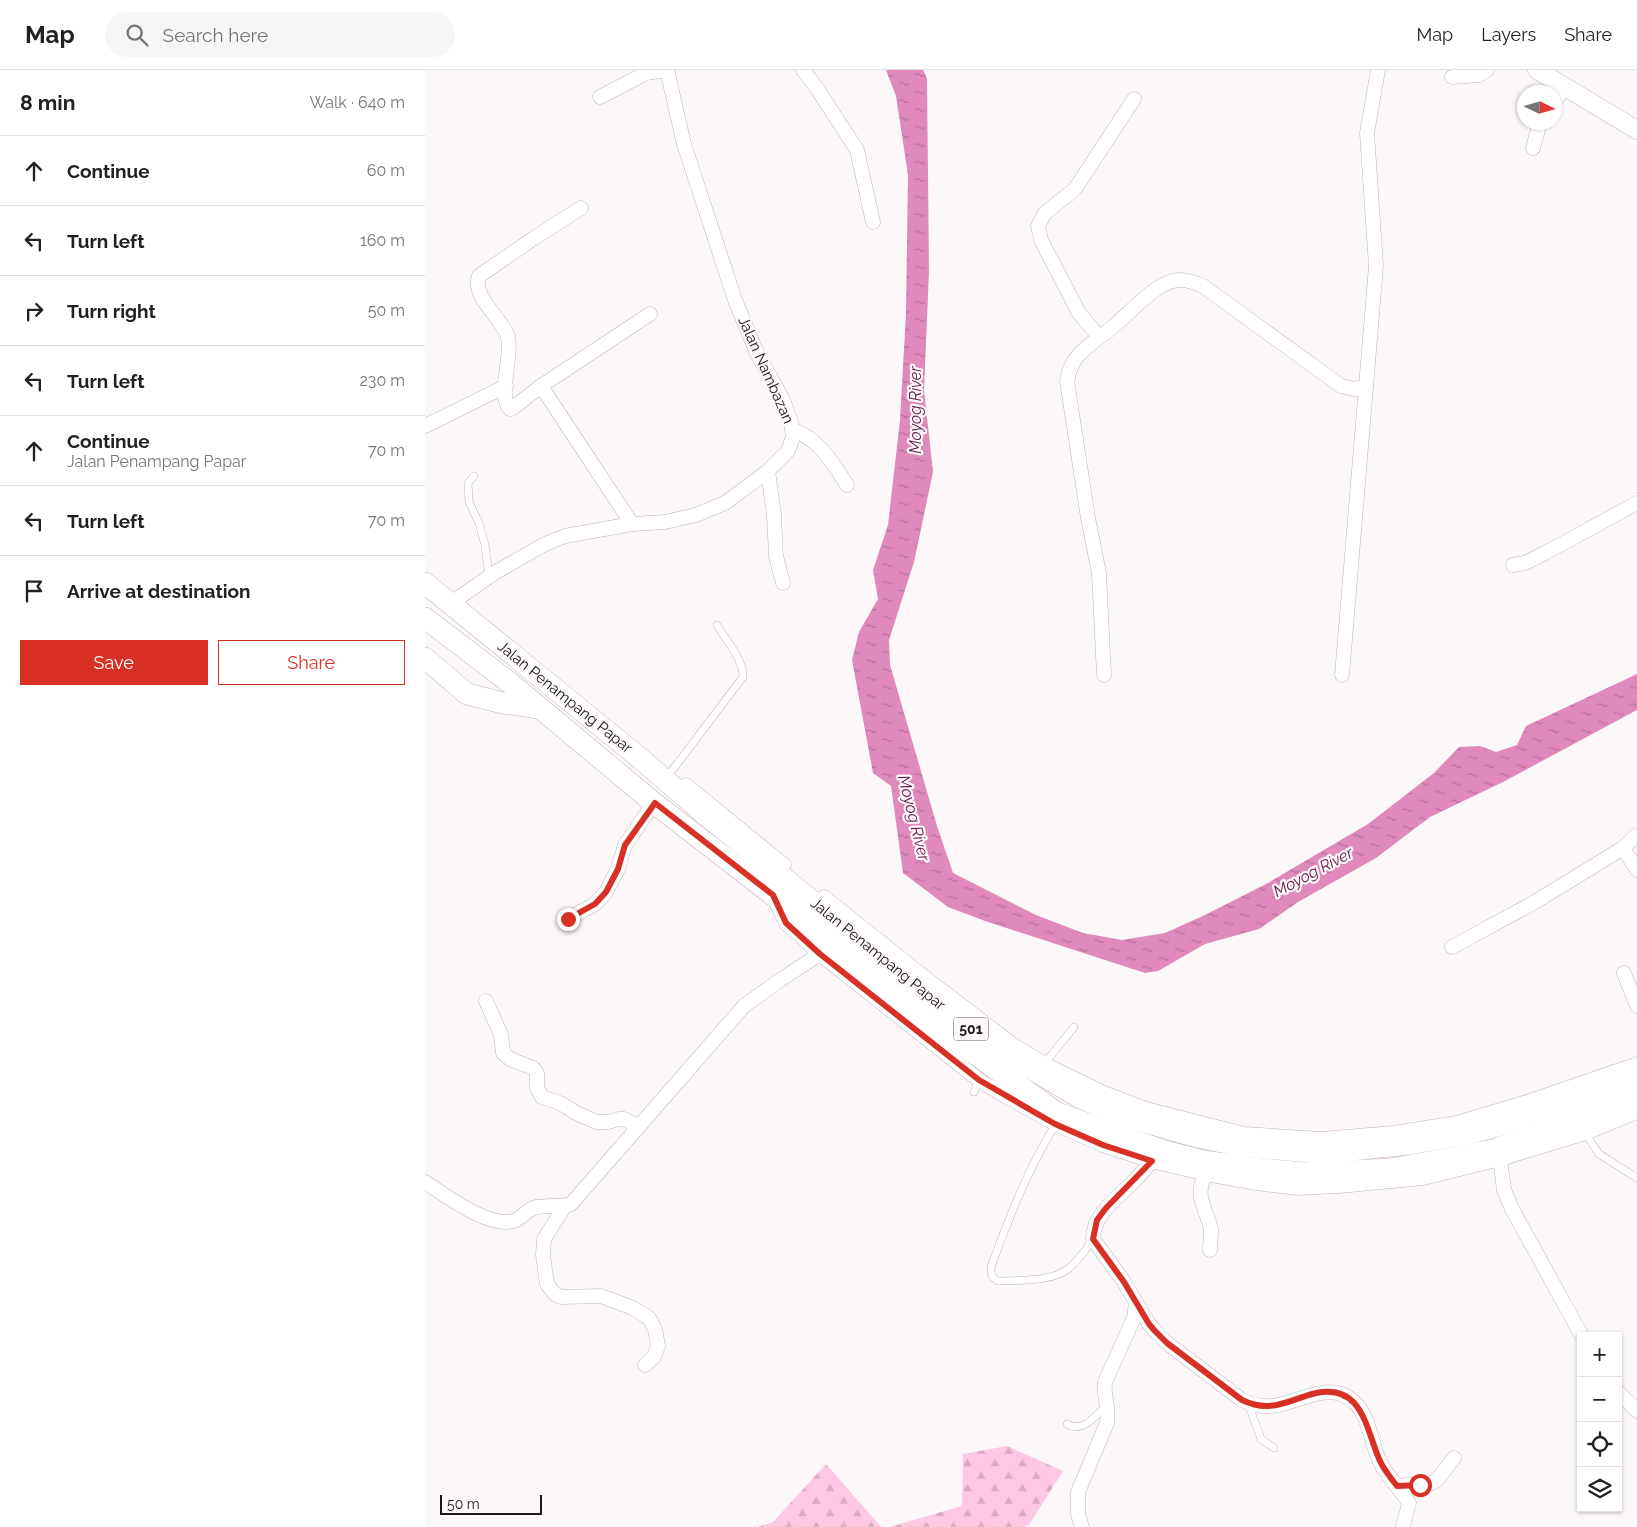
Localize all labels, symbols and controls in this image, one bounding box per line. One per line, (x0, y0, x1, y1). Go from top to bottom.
search box (105, 12, 455, 57)
text: Map (25, 20, 75, 49)
icon: search (123, 21, 151, 49)
text: Search here (163, 24, 268, 46)
text: Map (1417, 24, 1453, 45)
text: Layers (1481, 24, 1536, 45)
text: Share (1564, 24, 1612, 45)
north arrow (1517, 85, 1562, 130)
text: 8 min (20, 90, 75, 115)
text: Walk · 640 m (309, 93, 405, 112)
icon: ahead (20, 157, 48, 185)
text: Continue (67, 160, 150, 182)
text: 60 m (367, 161, 405, 180)
icon: left (20, 227, 48, 255)
text: Turn left (67, 230, 144, 252)
text: 160 m (360, 231, 405, 250)
icon: right (20, 297, 48, 325)
text: Turn right (67, 300, 156, 322)
text: 50 m (368, 301, 405, 320)
street label: Jalan Nambazan (734, 314, 798, 426)
water label: Moyog River (906, 366, 925, 454)
icon: left (20, 367, 48, 395)
text: Turn left (67, 370, 144, 392)
text: 230 m (360, 371, 405, 390)
text: Continue (67, 430, 150, 452)
icon: ahead (20, 437, 48, 465)
text: 70 m (368, 441, 405, 460)
text: Jalan Penampang Papar (67, 452, 246, 471)
icon: left (20, 507, 48, 535)
text: Turn left (67, 510, 144, 532)
text: 70 m (368, 511, 405, 530)
icon: arrive (20, 577, 48, 605)
text: Arrive at destination (67, 580, 251, 602)
street label: Jalan Penampang Papar (494, 637, 637, 757)
button: Save (20, 640, 208, 685)
button: Share (218, 640, 405, 685)
water label: Moyog River (894, 773, 934, 863)
water label: Moyog River (1270, 843, 1357, 901)
street label: Jalan Penampang Papar (807, 894, 950, 1014)
route end (557, 908, 580, 931)
road number: 501 (953, 1018, 989, 1041)
map controls (1577, 1332, 1622, 1512)
button: + (1577, 1332, 1622, 1377)
button: − (1577, 1377, 1622, 1422)
button: locate (1577, 1422, 1622, 1467)
button: layers (1577, 1467, 1622, 1512)
route start (1409, 1474, 1432, 1497)
scale bar (440, 1492, 543, 1515)
text: 50 m (447, 1496, 480, 1512)

